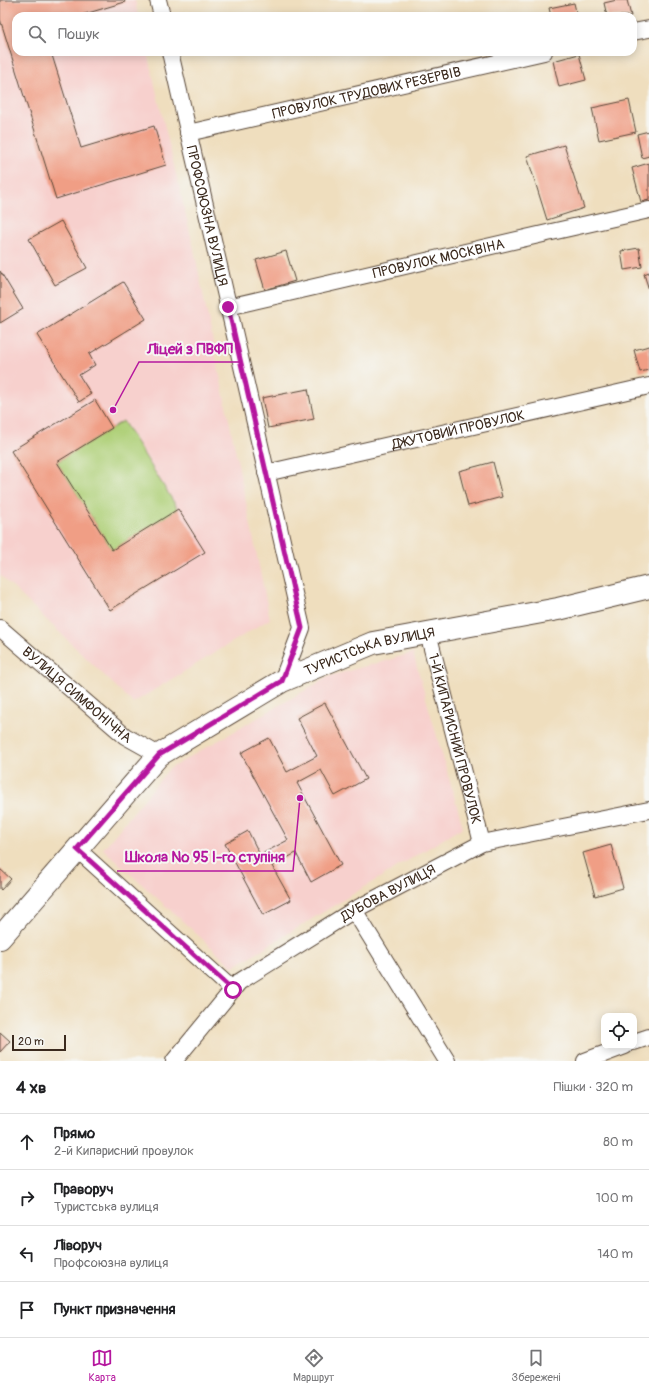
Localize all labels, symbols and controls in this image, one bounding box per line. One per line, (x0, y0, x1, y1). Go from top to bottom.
search box (12, 12, 637, 56)
icon: search (26, 23, 48, 45)
text: Пошук (58, 25, 100, 44)
street label: ПРОВУЛОК ТРУДОВИХ РЕЗЕРВІВ (270, 63, 463, 122)
street label: ПРОФСОЮЗНА ВУЛИЦЯ (183, 144, 232, 288)
street label: ПРОВУЛОК МОСКВІНА (371, 235, 506, 282)
route end (219, 298, 237, 316)
callout: Ліцей з ПВФП (139, 335, 241, 362)
text: Ліцей з ПВФП (146, 340, 233, 359)
street label: ДЖУТОВИЙ ПРОВУЛОК (389, 406, 526, 453)
street label: ТУРИСТСЬКА ВУЛИЦЯ (302, 623, 436, 679)
street label: ВУЛИЦЯ СИМФОНІЧНА (19, 643, 135, 746)
street label: 1-Й КИПАРИСНИЙ ПРОВУЛОК (425, 651, 485, 826)
callout: Школа № 95 І-го ступіня (117, 844, 293, 871)
text: Школа № 95 І-го ступіня (124, 848, 285, 867)
street label: ДУБОВА ВУЛИЦЯ (336, 860, 438, 926)
route start (224, 981, 242, 999)
map controls (601, 1013, 637, 1049)
button: locate (601, 1013, 637, 1049)
scale bar (12, 1033, 66, 1052)
text: 20 m (18, 1035, 44, 1048)
text: 4 хв (16, 1077, 46, 1098)
text: Пішки · 320 m (554, 1079, 633, 1095)
text: Прямо (54, 1124, 95, 1143)
icon: ahead (16, 1131, 38, 1153)
text: 80 m (603, 1134, 633, 1150)
text: 2-й Кипарисний провулок (54, 1143, 194, 1159)
text: Праворуч (54, 1180, 114, 1199)
icon: right (16, 1187, 38, 1209)
text: 100 m (596, 1190, 633, 1206)
text: Туристська вулиця (54, 1199, 159, 1215)
text: Ліворуч (54, 1236, 102, 1255)
icon: left (16, 1243, 38, 1265)
text: 140 m (597, 1246, 633, 1262)
text: Профсоюзна вулиця (54, 1255, 168, 1271)
icon: arrive (16, 1299, 38, 1321)
text: Пункт призначення (54, 1300, 175, 1319)
tab: Карта (89, 1347, 116, 1384)
tab: Маршрут (293, 1347, 334, 1384)
tab: Збережені (512, 1347, 560, 1384)

